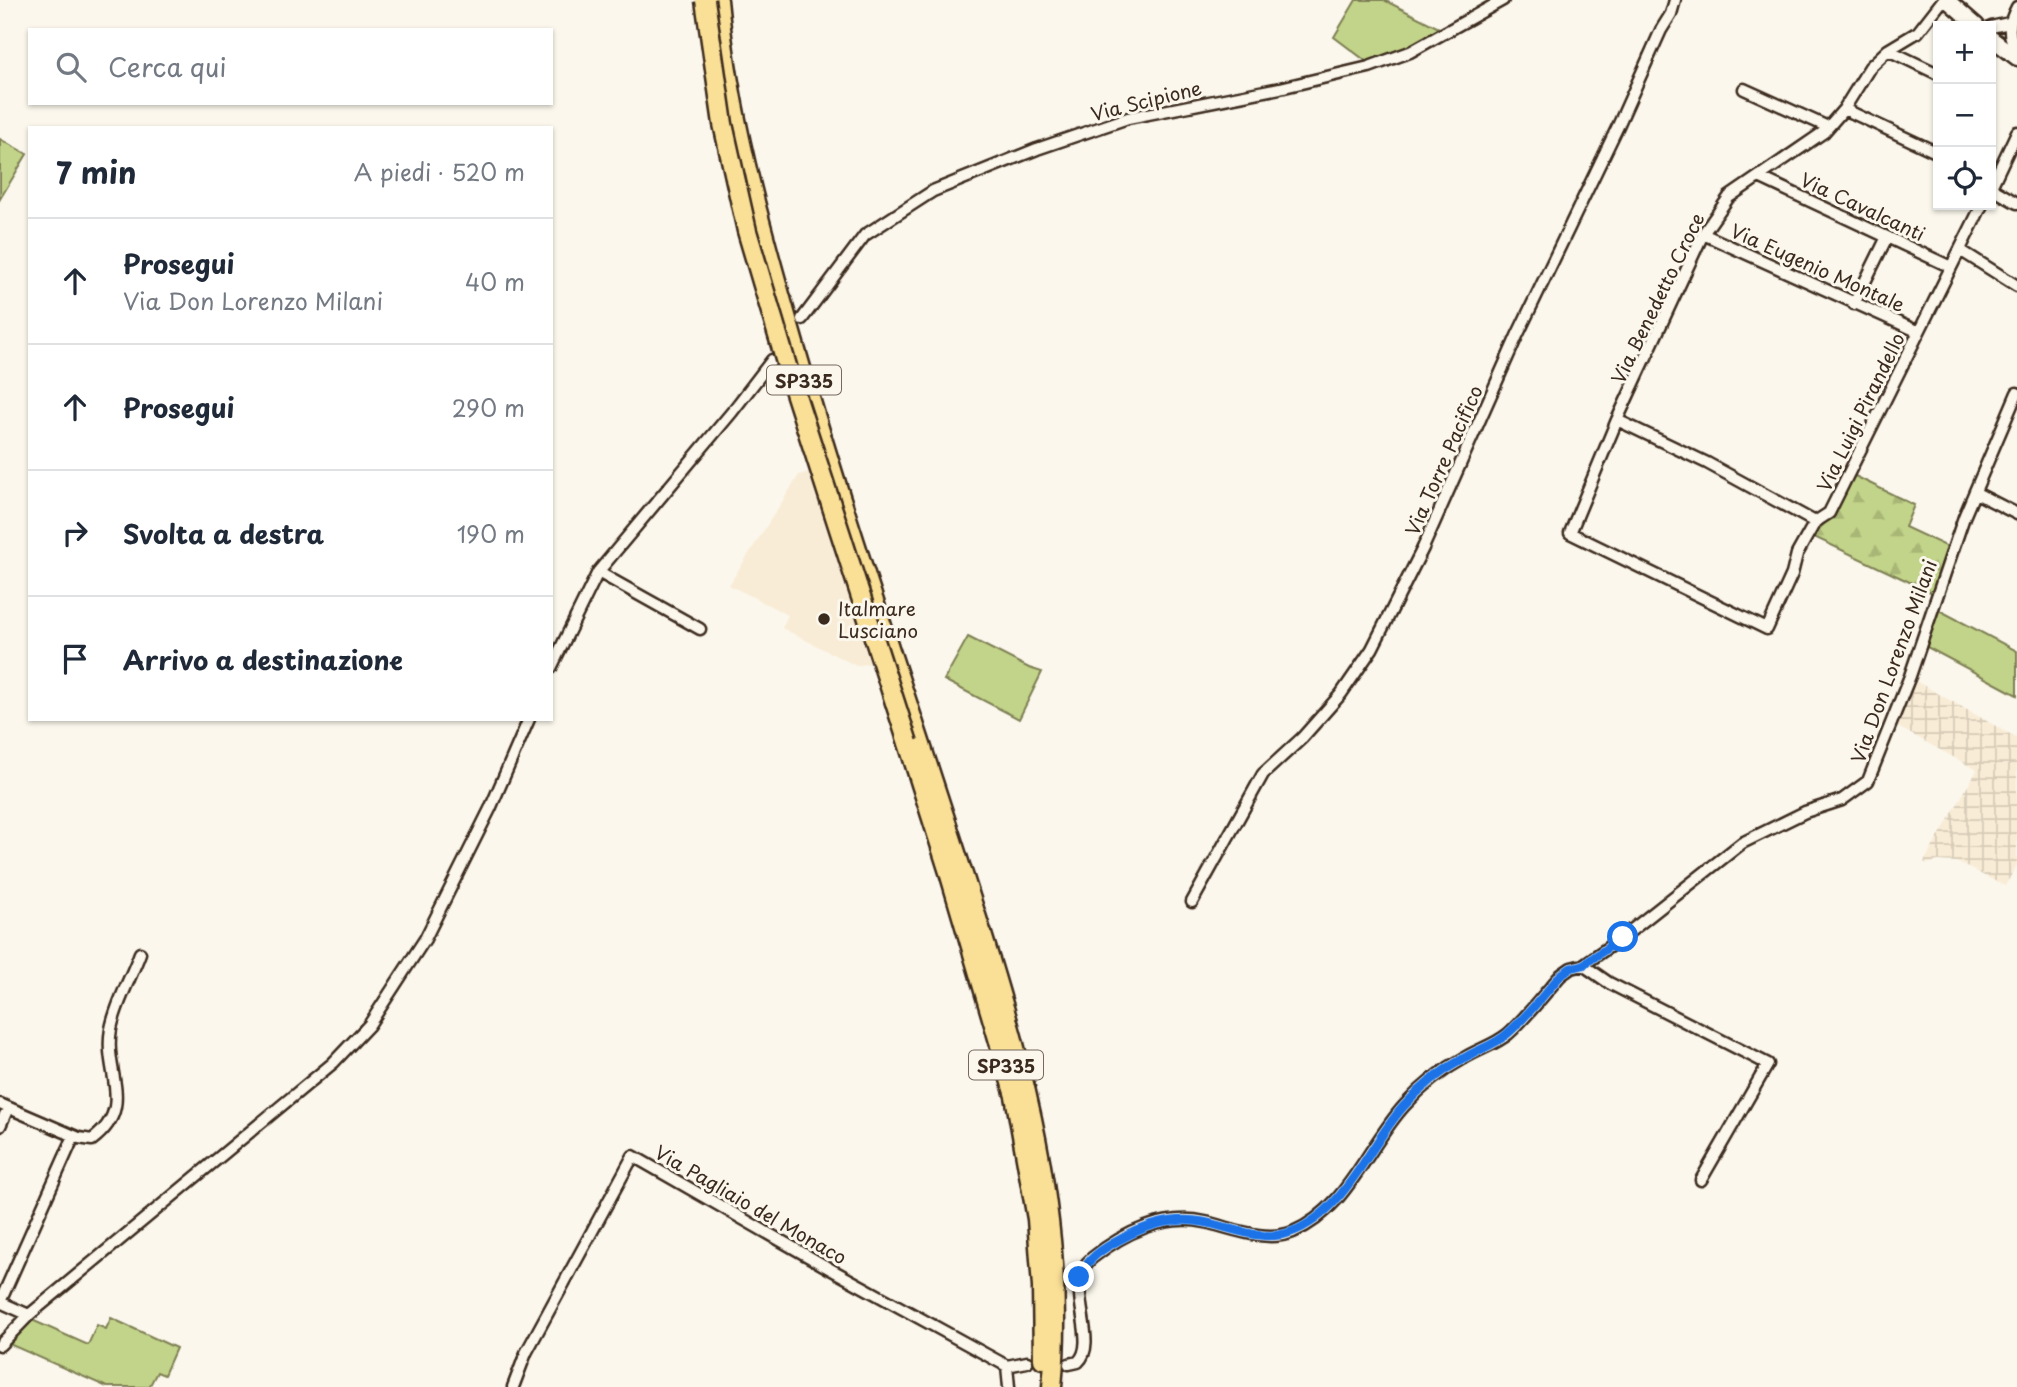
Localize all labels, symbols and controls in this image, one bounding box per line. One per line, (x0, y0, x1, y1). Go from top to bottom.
map controls (1933, 21, 1996, 210)
button: + (1933, 21, 1996, 84)
search box (28, 28, 553, 105)
text: Cerca qui (108, 47, 227, 86)
icon: search (52, 48, 90, 86)
street label: Via Scipione (1088, 73, 1204, 127)
button: − (1933, 84, 1996, 147)
button: locate (1933, 147, 1996, 210)
text: 7 min (56, 149, 137, 194)
text: A piedi · 520 m (354, 154, 525, 189)
street label: Via Cavalcanti (1796, 165, 1930, 247)
street label: Via Benedetto Croce (1603, 208, 1711, 388)
street label: Via Eugenio Montale (1726, 216, 1910, 318)
text: Prosegui (123, 244, 235, 283)
icon: ahead (56, 262, 94, 300)
text: 40 m (465, 264, 525, 299)
text: Via Don Lorenzo Milani (123, 283, 383, 318)
street label: Via Luigi Pirandello (1809, 328, 1911, 496)
road number: SP335 (767, 366, 841, 394)
street label: Via Torre Pacifico (1397, 380, 1489, 540)
icon: ahead (56, 388, 94, 426)
text: Prosegui (123, 388, 235, 427)
text: 290 m (452, 390, 525, 425)
icon: right (56, 514, 94, 552)
text: Svolta a destra (123, 514, 324, 553)
text: 190 m (457, 516, 525, 551)
street label: Via Don Lorenzo Milani (1843, 555, 1943, 767)
place label: Italmare Lusciano (838, 594, 918, 644)
marker: Italmare Lusciano (816, 611, 832, 627)
icon: arrive (56, 640, 94, 678)
text: Arrivo a destinazione (123, 640, 403, 679)
route start (1607, 921, 1638, 952)
road number: SP335 (969, 1050, 1043, 1080)
street label: Via Pagliaio del Monaco (650, 1137, 852, 1271)
route end (1063, 1261, 1094, 1292)

